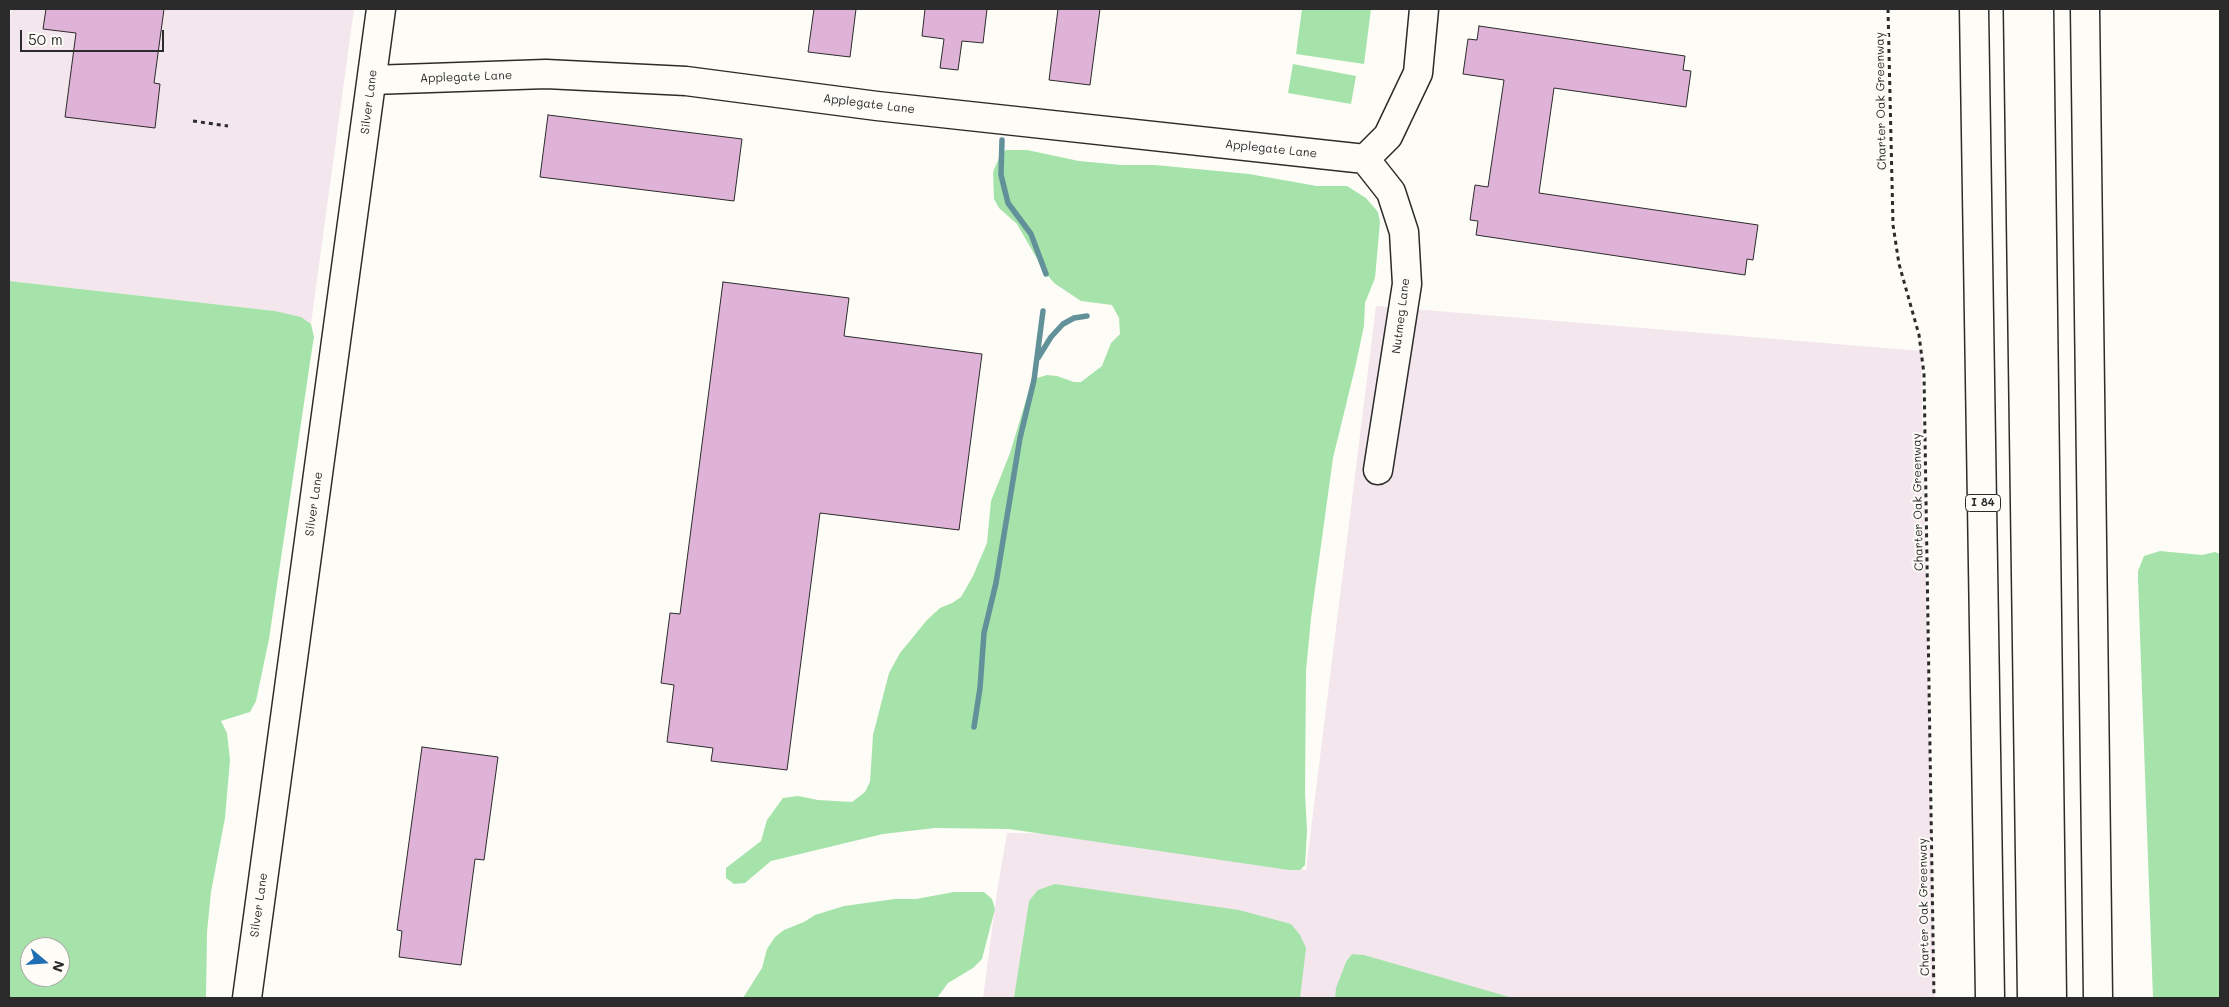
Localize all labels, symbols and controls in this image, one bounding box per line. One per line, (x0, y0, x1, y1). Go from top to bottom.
scale bar (22, 20, 166, 52)
text: 50 m (28, 29, 63, 49)
street label: Charter Oak Greenway (1873, 32, 1889, 170)
street label: Applegate Lane (420, 68, 512, 86)
street label: Silver Lane (358, 69, 380, 135)
street label: Applegate Lane (822, 91, 916, 117)
street label: Applegate Lane (1224, 137, 1318, 161)
street label: Nutmeg Lane (1389, 277, 1413, 355)
street label: Charter Oak Greenway (1910, 433, 1926, 571)
street label: Silver Lane (302, 471, 326, 537)
road number: I 84 (1966, 494, 2000, 512)
street label: Charter Oak Greenway (1916, 838, 1932, 976)
street label: Silver Lane (247, 872, 271, 938)
north arrow (20, 937, 70, 987)
text: N (48, 958, 69, 974)

